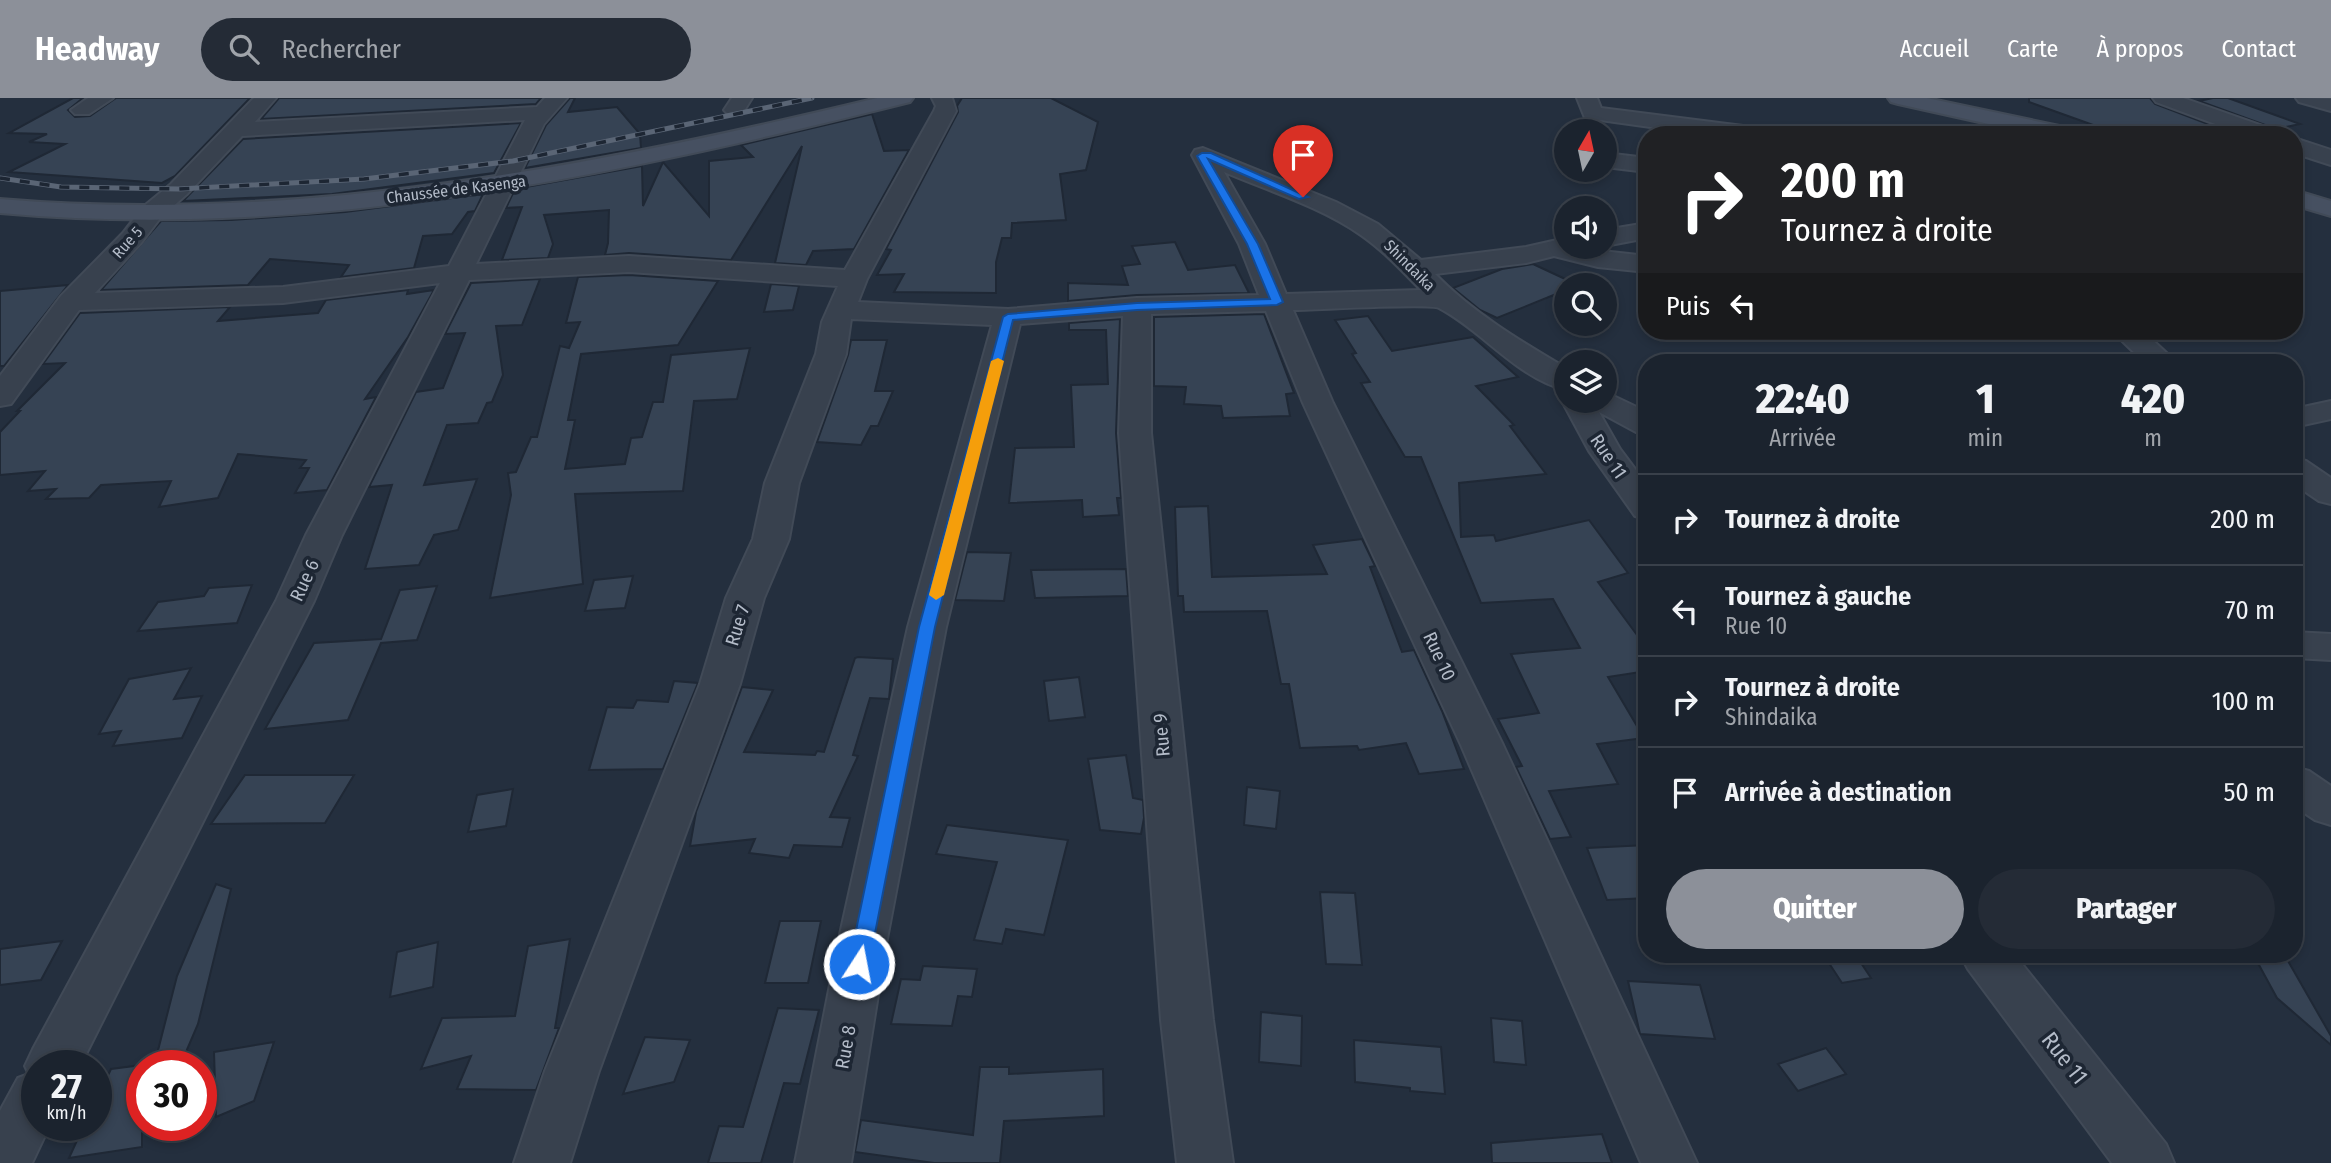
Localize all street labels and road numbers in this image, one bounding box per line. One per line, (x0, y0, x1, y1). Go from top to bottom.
street label: Chaussée de Kasenga (385, 172, 527, 207)
street label: Rue 5 (108, 223, 147, 262)
street label: Shindaika (1380, 236, 1439, 295)
street label: Rue 11 (1585, 430, 1632, 483)
street label: Rue 6 (285, 556, 324, 605)
street label: Rue 7 (720, 601, 755, 649)
street label: Rue 10 (1418, 628, 1461, 684)
street label: Rue 9 (1148, 712, 1175, 758)
street label: Rue 8 (830, 1024, 861, 1071)
street label: Rue 11 (2036, 1026, 2094, 1090)

